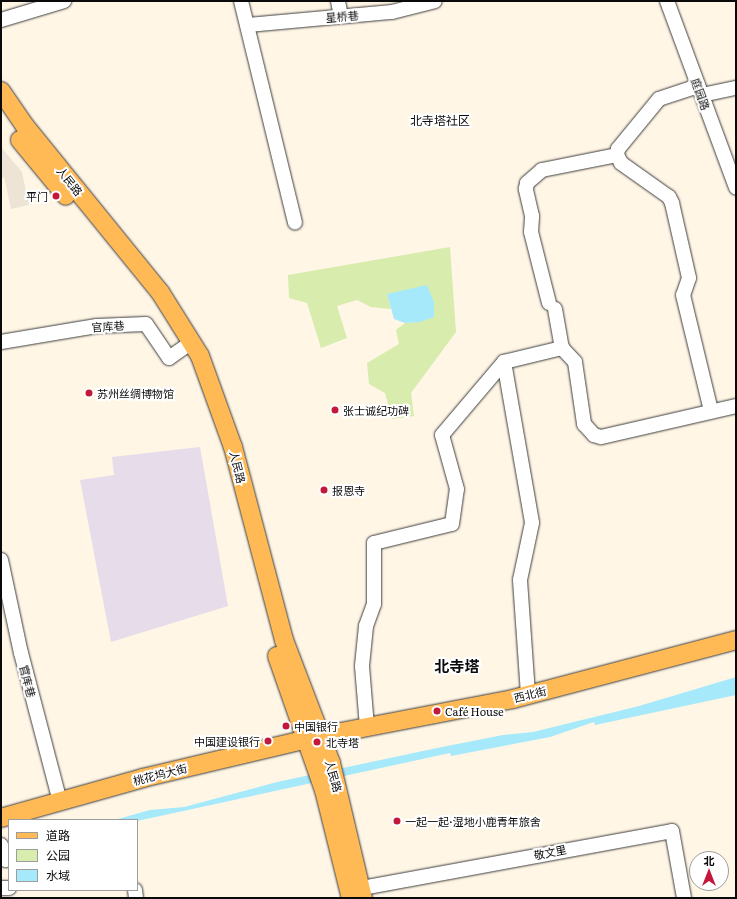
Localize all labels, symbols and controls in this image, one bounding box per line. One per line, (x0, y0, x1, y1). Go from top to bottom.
street label: 星桥巷 (325, 8, 359, 24)
street label: 庭园路 (689, 76, 713, 112)
district label: 北寺塔社区 (410, 114, 470, 128)
street label: 人民路 (54, 164, 86, 198)
place label: 平门 (26, 189, 48, 203)
marker: 平门 (51, 191, 61, 201)
street label: 官库巷 (91, 318, 125, 334)
place label: 苏州丝绸博物馆 (97, 386, 174, 400)
marker: 苏州丝绸博物馆 (84, 388, 94, 398)
place label: 张士诚纪功碑 (343, 403, 409, 417)
marker: 张士诚纪功碑 (330, 405, 340, 415)
street label: 人民路 (228, 449, 248, 485)
place label: 报恩寺 (332, 483, 365, 497)
marker: 报恩寺 (319, 485, 329, 495)
district label: 北寺塔 (435, 657, 479, 675)
street label: 官库巷 (17, 663, 39, 699)
street label: 西北街 (512, 684, 548, 704)
place label: Café House (445, 704, 504, 718)
marker: Café House (432, 706, 442, 716)
place label: 中国银行 (294, 719, 338, 733)
marker: 中国银行 (281, 721, 291, 731)
place label: 中国建设银行 (194, 734, 260, 748)
place label: 北寺塔 (326, 735, 359, 749)
marker: 中国建设银行 (263, 736, 273, 746)
marker: 北寺塔 (311, 736, 323, 748)
street label: 人民路 (323, 758, 345, 794)
street label: 桃花坞大街 (132, 761, 188, 787)
place label: 一起一起·湿地小鹿青年旅舍 (405, 814, 541, 828)
marker: 一起一起·湿地小鹿青年旅舍 (392, 816, 402, 826)
legend (8, 819, 138, 891)
text: 道路 (46, 826, 70, 844)
street label: 敬文里 (533, 842, 567, 862)
text: 公园 (46, 846, 70, 864)
north arrow (689, 851, 729, 891)
text: 北 (704, 852, 715, 868)
text: 水域 (46, 866, 70, 884)

